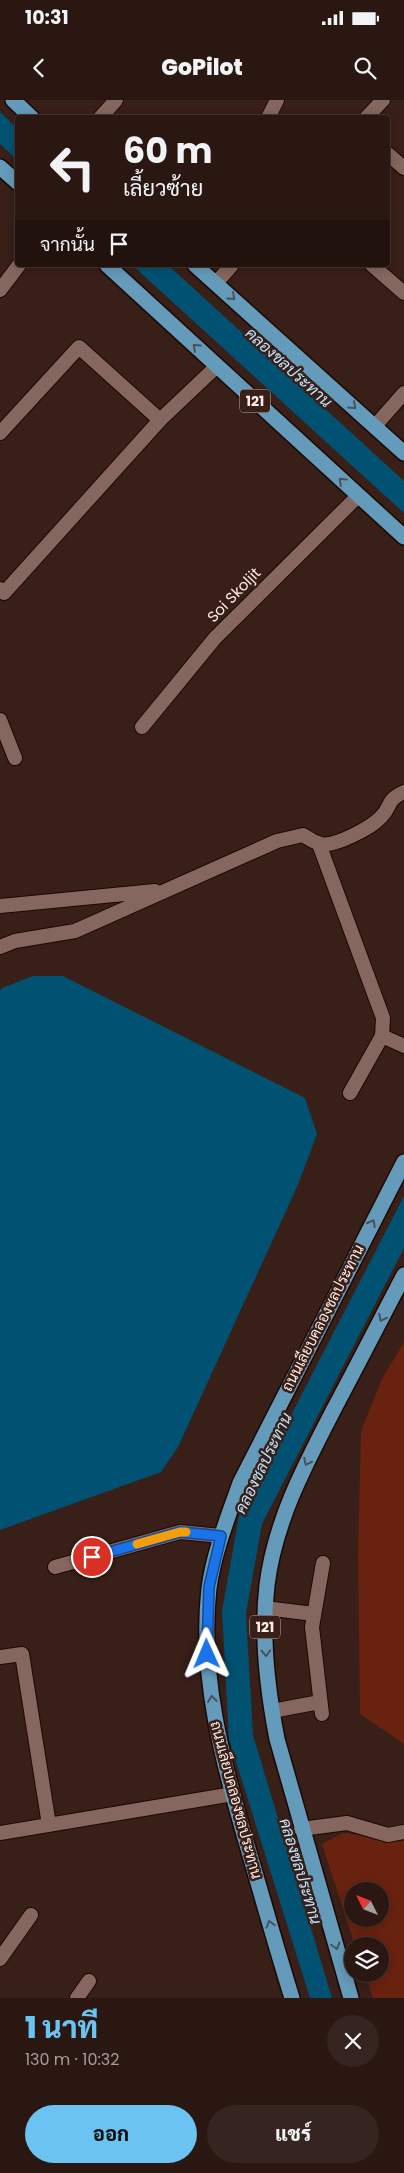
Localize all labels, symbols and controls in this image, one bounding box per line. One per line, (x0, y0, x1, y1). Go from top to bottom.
text: 10:31 (25, 4, 69, 31)
text: GoPilot (161, 52, 243, 83)
icon: back (25, 54, 53, 82)
icon: search (351, 54, 379, 82)
text: 60 m (123, 126, 213, 175)
icon: left (40, 135, 105, 200)
text: เลี้ยวซ้าย (123, 173, 203, 204)
icon: arrive (105, 230, 133, 258)
text: จากนั้น (40, 231, 95, 258)
one-way arrow (226, 291, 235, 300)
water label: คลองชลประทาน (240, 322, 337, 413)
one-way arrow (193, 344, 202, 353)
road number: 121 (240, 390, 270, 412)
one-way arrow (347, 400, 356, 409)
one-way arrow (338, 477, 347, 486)
street label: Soi Skoljit (202, 563, 265, 627)
one-way arrow (366, 1220, 376, 1229)
street label: ถนนเลียบคลองชลประทาน (276, 1241, 369, 1395)
one-way arrow (378, 1313, 388, 1322)
water label: คลองชลประทาน (229, 1409, 298, 1518)
one-way arrow (303, 1457, 313, 1466)
pin (71, 1536, 113, 1578)
icon: arrive (78, 1543, 106, 1571)
road number: 121 (250, 1615, 280, 1638)
position arrow (180, 1627, 232, 1679)
one-way arrow (260, 1649, 271, 1657)
one-way arrow (207, 1695, 218, 1703)
street label: ถนนเลียบคลองชลประทาน (205, 1719, 268, 1881)
water label: คลองชลประทาน (273, 1815, 328, 1927)
north arrow (344, 1882, 389, 1928)
map controls (344, 1882, 389, 1982)
one-way arrow (265, 1919, 276, 1928)
button: layers (344, 1937, 389, 1982)
one-way arrow (330, 1942, 340, 1950)
text: 1 นาที (25, 2006, 98, 2049)
button: close (327, 2015, 379, 2067)
text: 130 m · 10:32 (25, 2048, 119, 2071)
button: ออก (25, 2105, 197, 2163)
button: แชร์ (207, 2105, 379, 2163)

